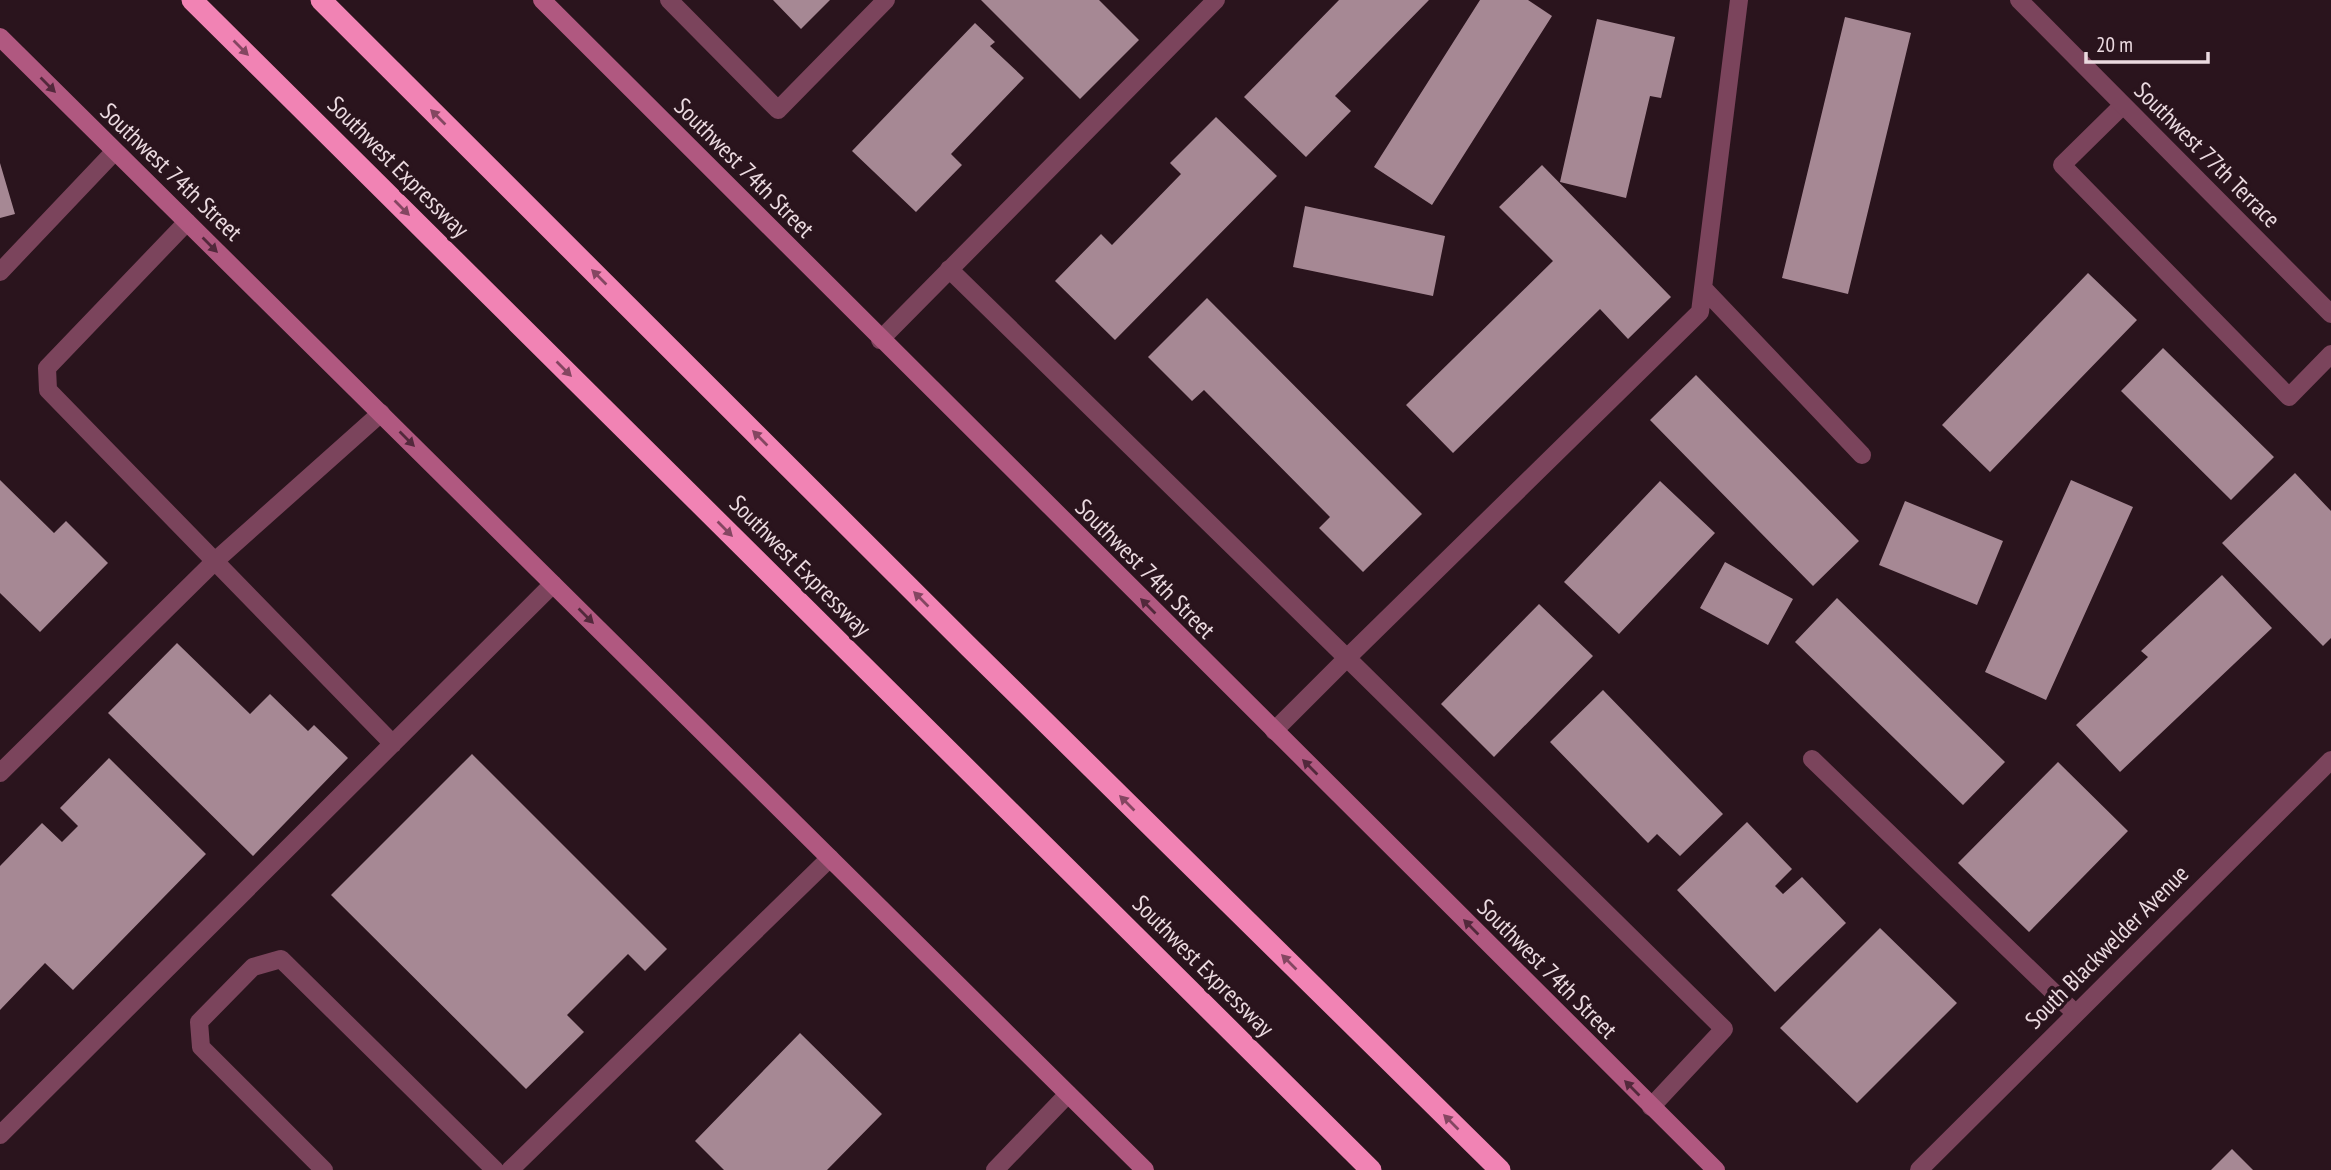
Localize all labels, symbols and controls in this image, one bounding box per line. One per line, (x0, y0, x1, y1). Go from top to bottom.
scale bar (2086, 21, 2208, 65)
text: 20 m (2096, 31, 2133, 58)
one-way arrow (232, 39, 248, 56)
street label: Southwest 77th Terrace (2128, 75, 2287, 234)
one-way arrow (40, 77, 56, 93)
street label: Southwest Expressway (321, 89, 476, 244)
street label: Southwest 74th Street (668, 91, 821, 244)
street label: Southwest 74th Street (94, 96, 249, 247)
one-way arrow (430, 109, 447, 125)
one-way arrow (393, 200, 410, 216)
one-way arrow (201, 236, 218, 252)
one-way arrow (591, 270, 608, 286)
one-way arrow (555, 360, 572, 377)
one-way arrow (398, 430, 415, 446)
one-way arrow (751, 430, 768, 447)
street label: Southwest Expressway (723, 488, 878, 643)
street label: Southwest 74th Street (1069, 492, 1222, 645)
one-way arrow (716, 520, 733, 536)
one-way arrow (913, 591, 929, 608)
one-way arrow (1140, 598, 1157, 615)
one-way arrow (577, 608, 594, 624)
one-way arrow (1301, 758, 1318, 775)
one-way arrow (1119, 795, 1136, 811)
street label: South Blackwelder Avenue (2018, 858, 2195, 1035)
street label: Southwest Expressway (1126, 888, 1281, 1043)
street label: Southwest 74th Street (1471, 892, 1624, 1045)
one-way arrow (1463, 920, 1480, 936)
one-way arrow (1281, 955, 1298, 971)
one-way arrow (1624, 1080, 1640, 1096)
one-way arrow (1443, 1114, 1460, 1131)

